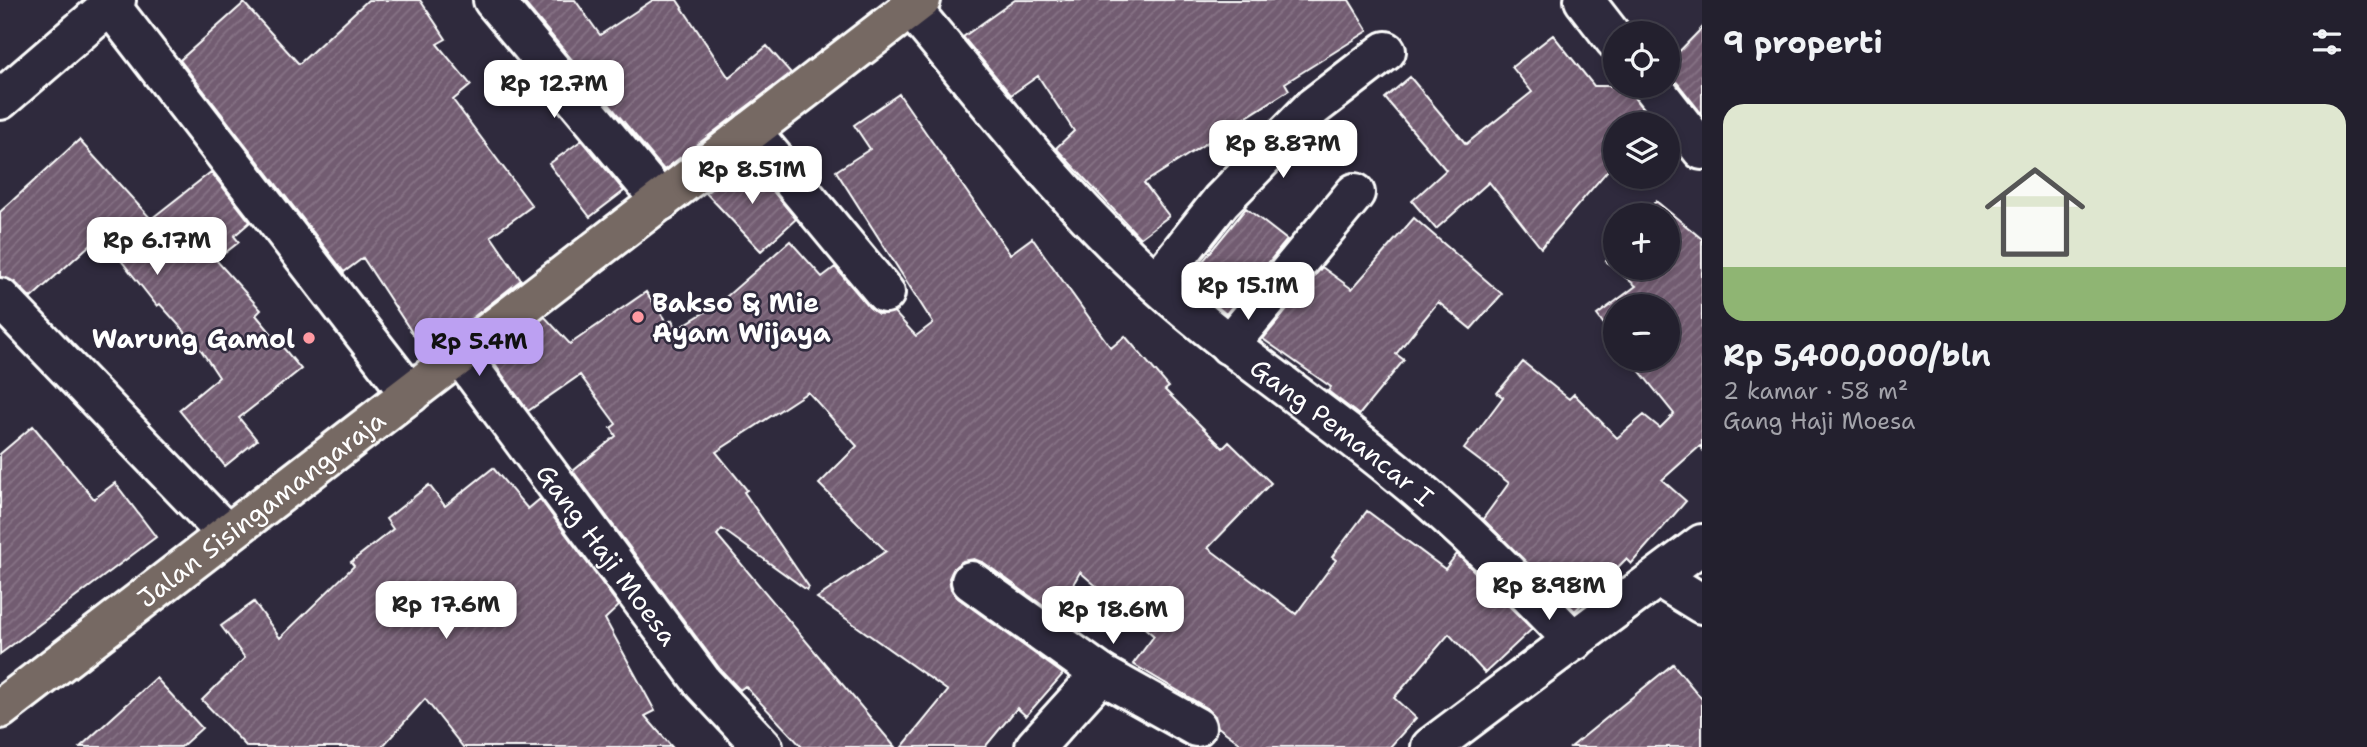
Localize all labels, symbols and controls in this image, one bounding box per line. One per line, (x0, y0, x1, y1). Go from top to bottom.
map controls (1603, 21, 1680, 371)
button: locate (1603, 21, 1680, 98)
text: 9 properti (1723, 22, 1883, 63)
icon: filters (2308, 23, 2346, 61)
pin: Rp 12.7M (482, 60, 626, 120)
text: Rp 12.7M (500, 68, 608, 98)
button: layers (1603, 112, 1680, 189)
pin: Rp 8.87M (1211, 120, 1355, 180)
text: Rp 8.87M (1225, 128, 1341, 158)
pin: Rp 8.51M (680, 146, 824, 206)
icon: home (1972, 149, 2098, 275)
text: Rp 8.51M (698, 154, 806, 184)
button: + (1603, 203, 1680, 280)
pin: Rp 6.17M (85, 218, 229, 277)
text: Rp 6.17M (103, 225, 211, 255)
pin: Rp 15.1M (1176, 262, 1320, 322)
text: Rp 15.1M (1197, 270, 1299, 300)
place label: Bakso & Mie Ayam Wijaya (652, 285, 831, 350)
button: − (1603, 294, 1680, 371)
marker: Bakso & Mie Ayam Wijaya (630, 309, 646, 325)
pin: Rp 5.4M (414, 318, 544, 378)
place label: Warung Gamol (92, 321, 295, 356)
text: Rp 5.4M (430, 326, 528, 356)
marker: Warung Gamol (301, 330, 317, 346)
text: Rp 5,400,000/bln (1723, 335, 1991, 376)
street label: Gang Pemancar I (1244, 349, 1442, 513)
text: 2 kamar · 58 m² (1723, 376, 1908, 406)
street label: Jalan Sisingamangaraja (130, 402, 392, 615)
text: Gang Haji Moesa (1723, 406, 1915, 436)
street label: Gang Haji Moesa (529, 456, 686, 652)
pin: Rp 8.98M (1477, 562, 1621, 622)
text: Rp 8.98M (1492, 570, 1606, 600)
pin: Rp 17.6M (374, 582, 518, 641)
pin: Rp 18.6M (1041, 586, 1185, 646)
text: Rp 17.6M (392, 589, 500, 619)
text: Rp 18.6M (1058, 594, 1168, 624)

